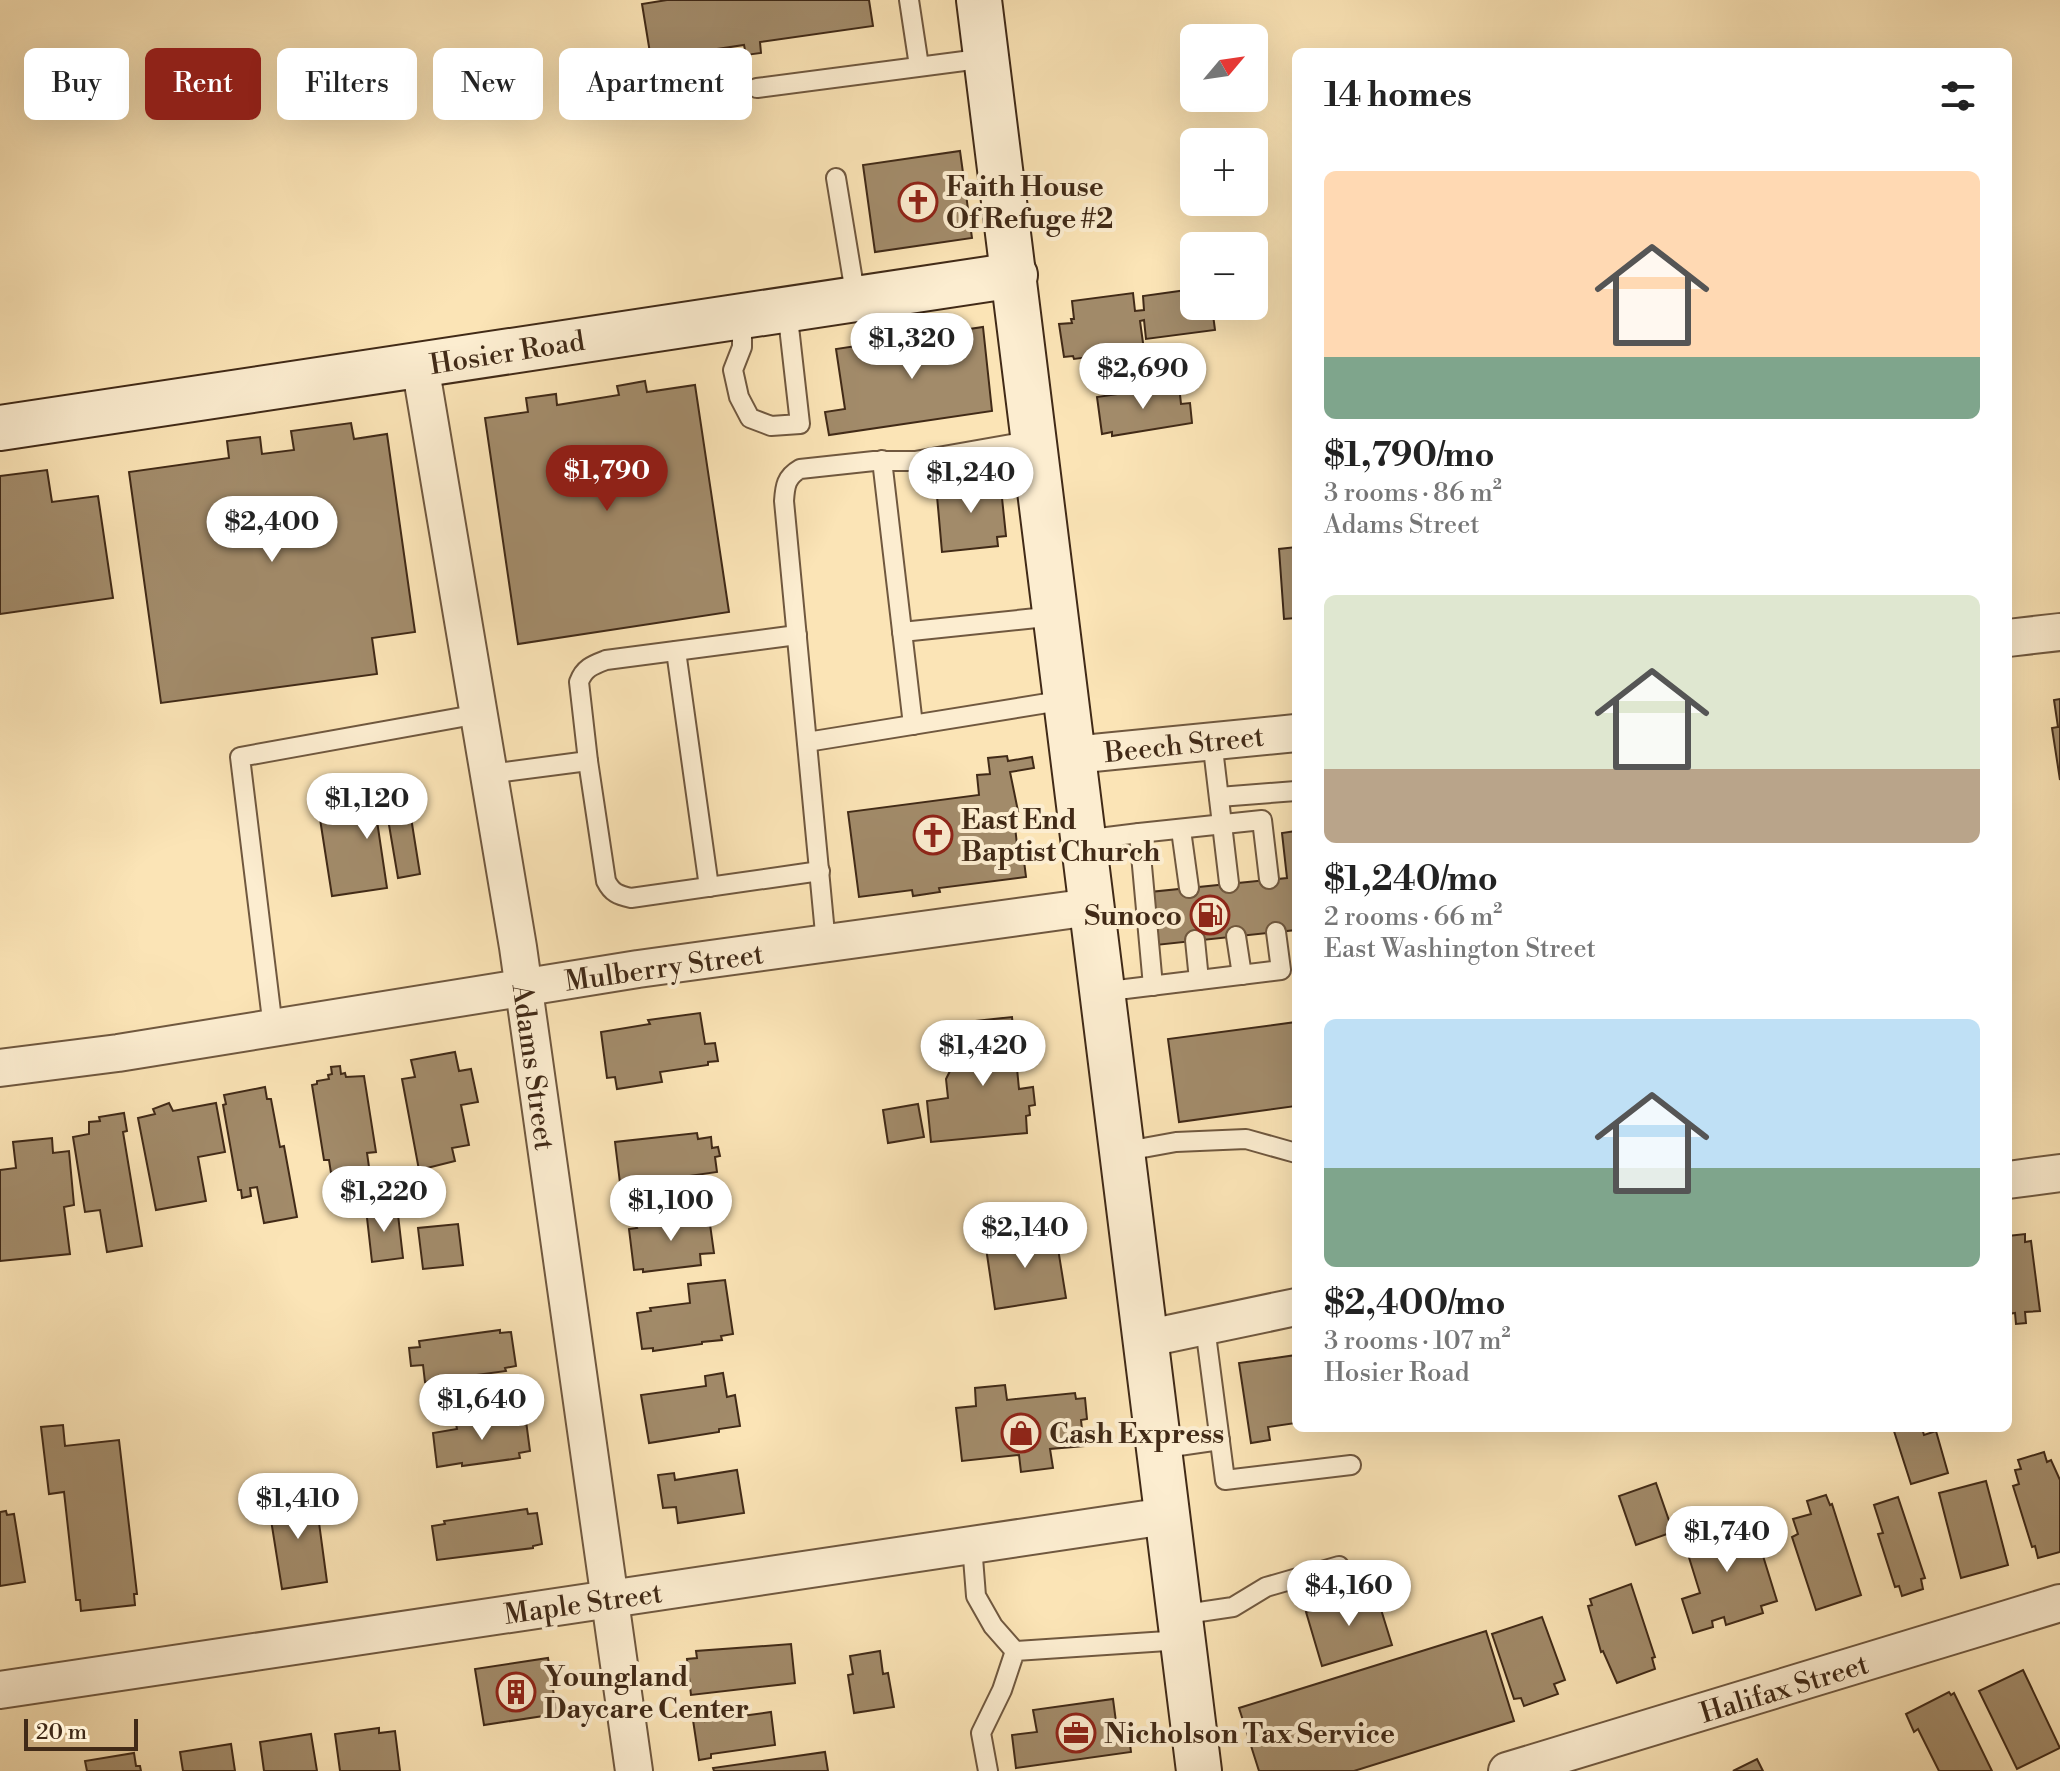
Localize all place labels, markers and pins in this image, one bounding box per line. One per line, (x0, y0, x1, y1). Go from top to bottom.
place label: Faith House Of Refuge #2 (946, 170, 1114, 237)
church icon: Faith House Of Refuge #2 (897, 181, 939, 223)
pin: $1,320 (847, 313, 977, 381)
pin: $2,690 (1078, 343, 1208, 411)
pin: $1,790 (542, 445, 672, 513)
pin: $1,240 (906, 447, 1036, 515)
pin: $2,400 (207, 496, 337, 564)
pin: $1,120 (302, 773, 432, 841)
place label: East End Baptist Church (961, 803, 1160, 870)
church icon: East End Baptist Church (912, 814, 954, 856)
fuel station icon: Sunoco (1189, 894, 1231, 936)
place label: Sunoco (1084, 899, 1182, 934)
pin: $1,420 (918, 1020, 1048, 1088)
pin: $1,220 (319, 1166, 449, 1234)
pin: $1,100 (606, 1175, 736, 1243)
pin: $2,140 (960, 1202, 1090, 1270)
pin: $1,640 (417, 1374, 547, 1442)
shop icon: Cash Express (1000, 1412, 1042, 1454)
place label: Cash Express (1049, 1417, 1224, 1452)
pin: $1,410 (233, 1473, 363, 1541)
pin: $1,740 (1662, 1506, 1792, 1574)
pin: $4,160 (1284, 1560, 1414, 1628)
place label: Youngland Daycare Center (544, 1660, 749, 1727)
building icon: Youngland Daycare Center (495, 1671, 537, 1713)
office icon: Nicholson Tax Service (1055, 1712, 1097, 1754)
place label: Nicholson Tax Service (1104, 1717, 1395, 1752)

